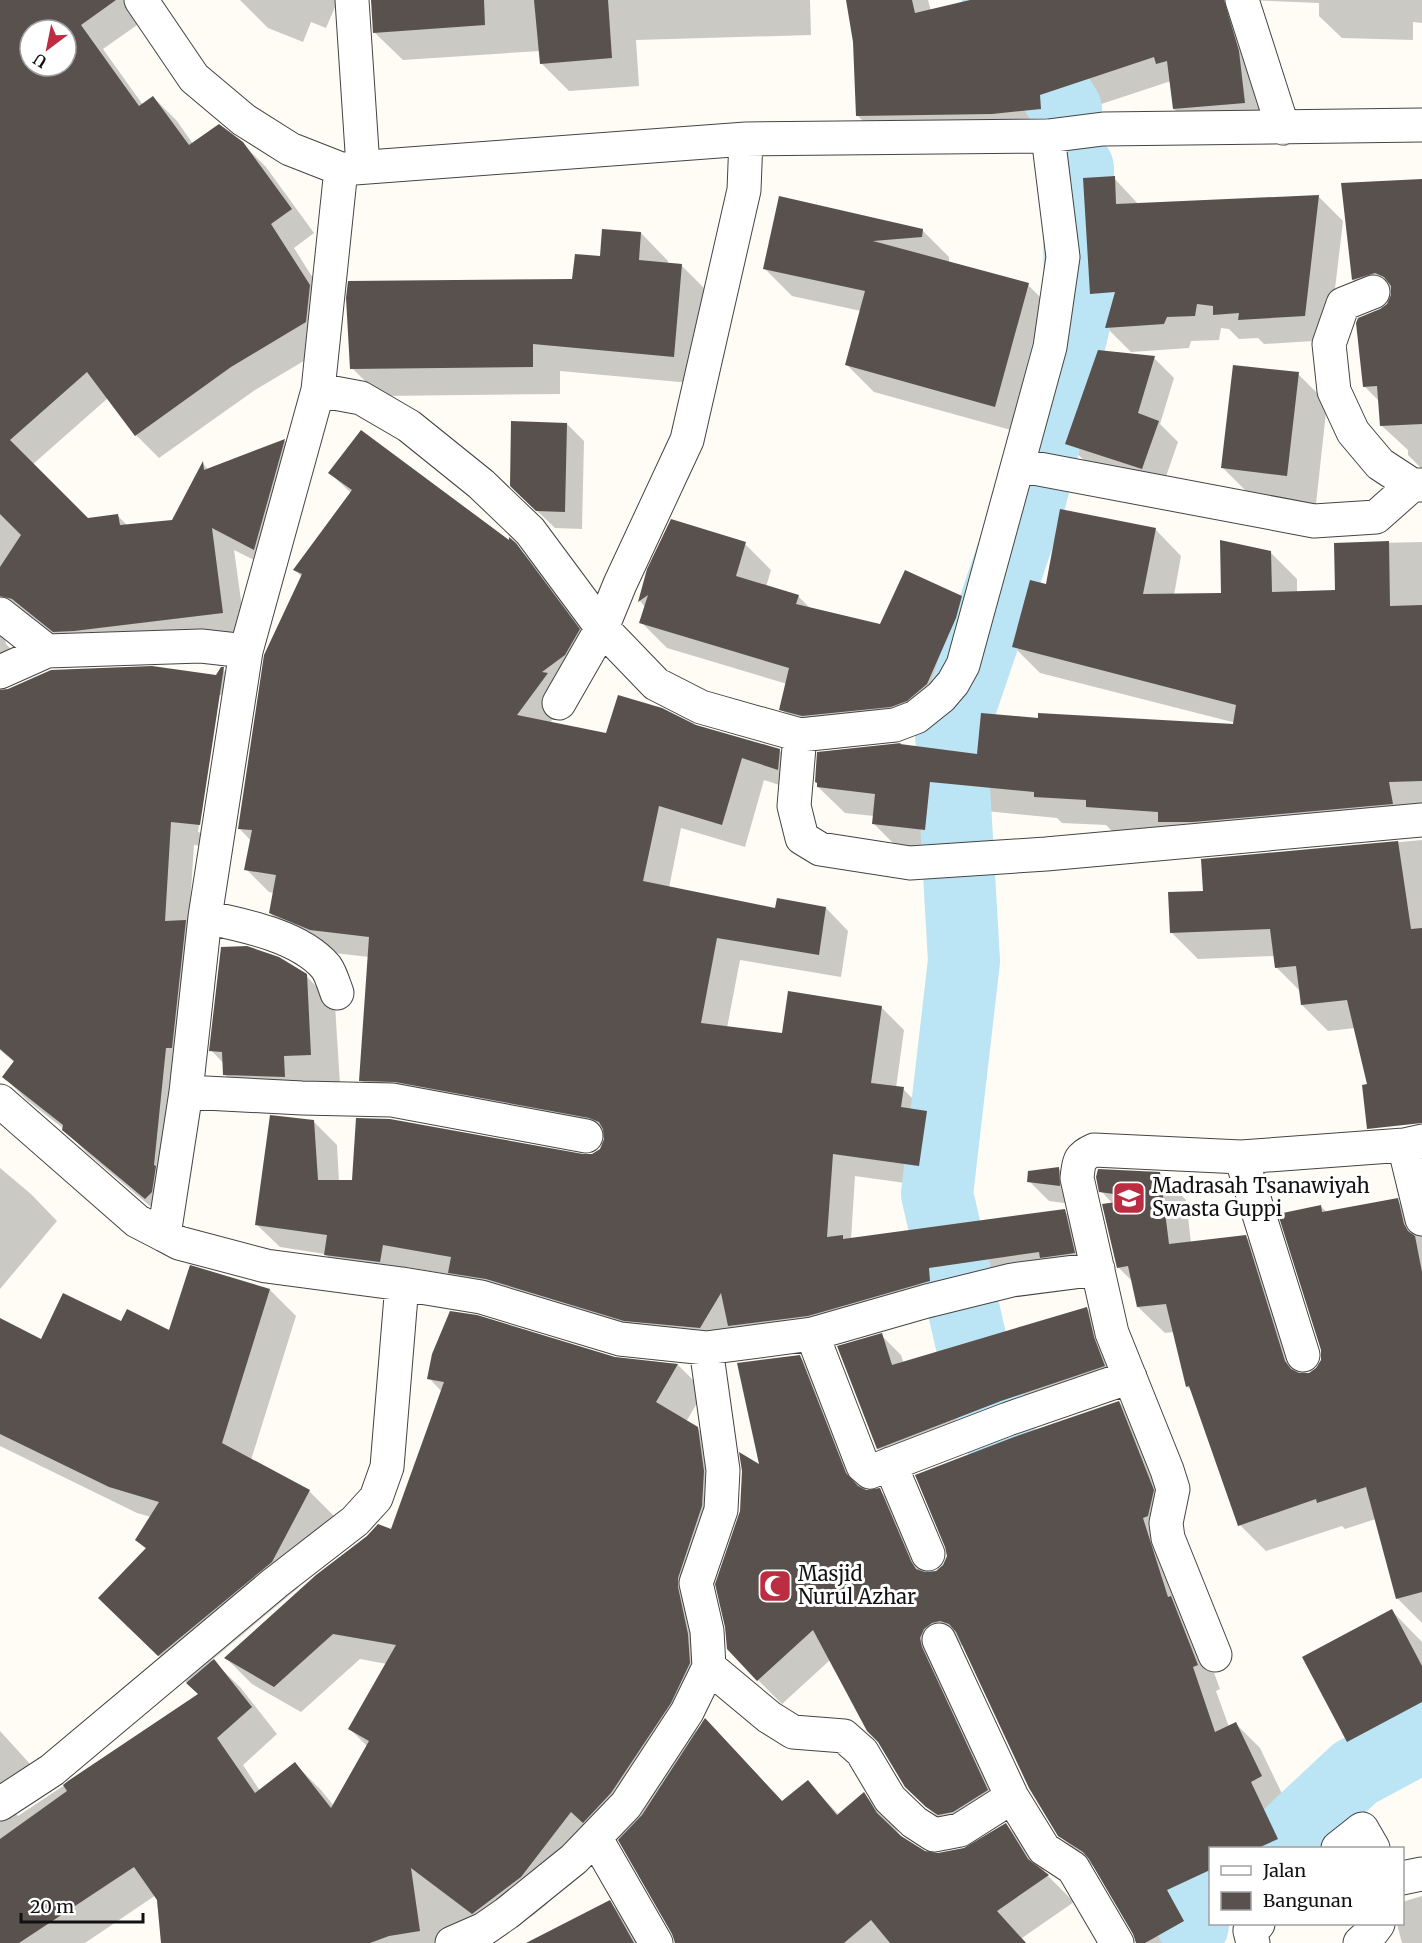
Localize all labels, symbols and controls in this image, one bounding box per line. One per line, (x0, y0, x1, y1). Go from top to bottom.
north arrow (18, 18, 78, 78)
text: U (30, 49, 50, 72)
place label: Madrasah Tsanawiyah Swasta Guppi (1152, 1173, 1370, 1221)
school or university icon: Madrasah Tsanawiyah Swasta Guppi (1111, 1180, 1147, 1216)
place label: Masjid Nurul Azhar (798, 1561, 916, 1609)
mosque icon: Masjid Nurul Azhar (757, 1568, 793, 1604)
legend (1209, 1847, 1404, 1925)
text: Jalan (1262, 1859, 1306, 1882)
scale bar (21, 1886, 142, 1924)
text: Bangunan (1263, 1889, 1353, 1912)
text: 20 m (30, 1895, 74, 1918)

